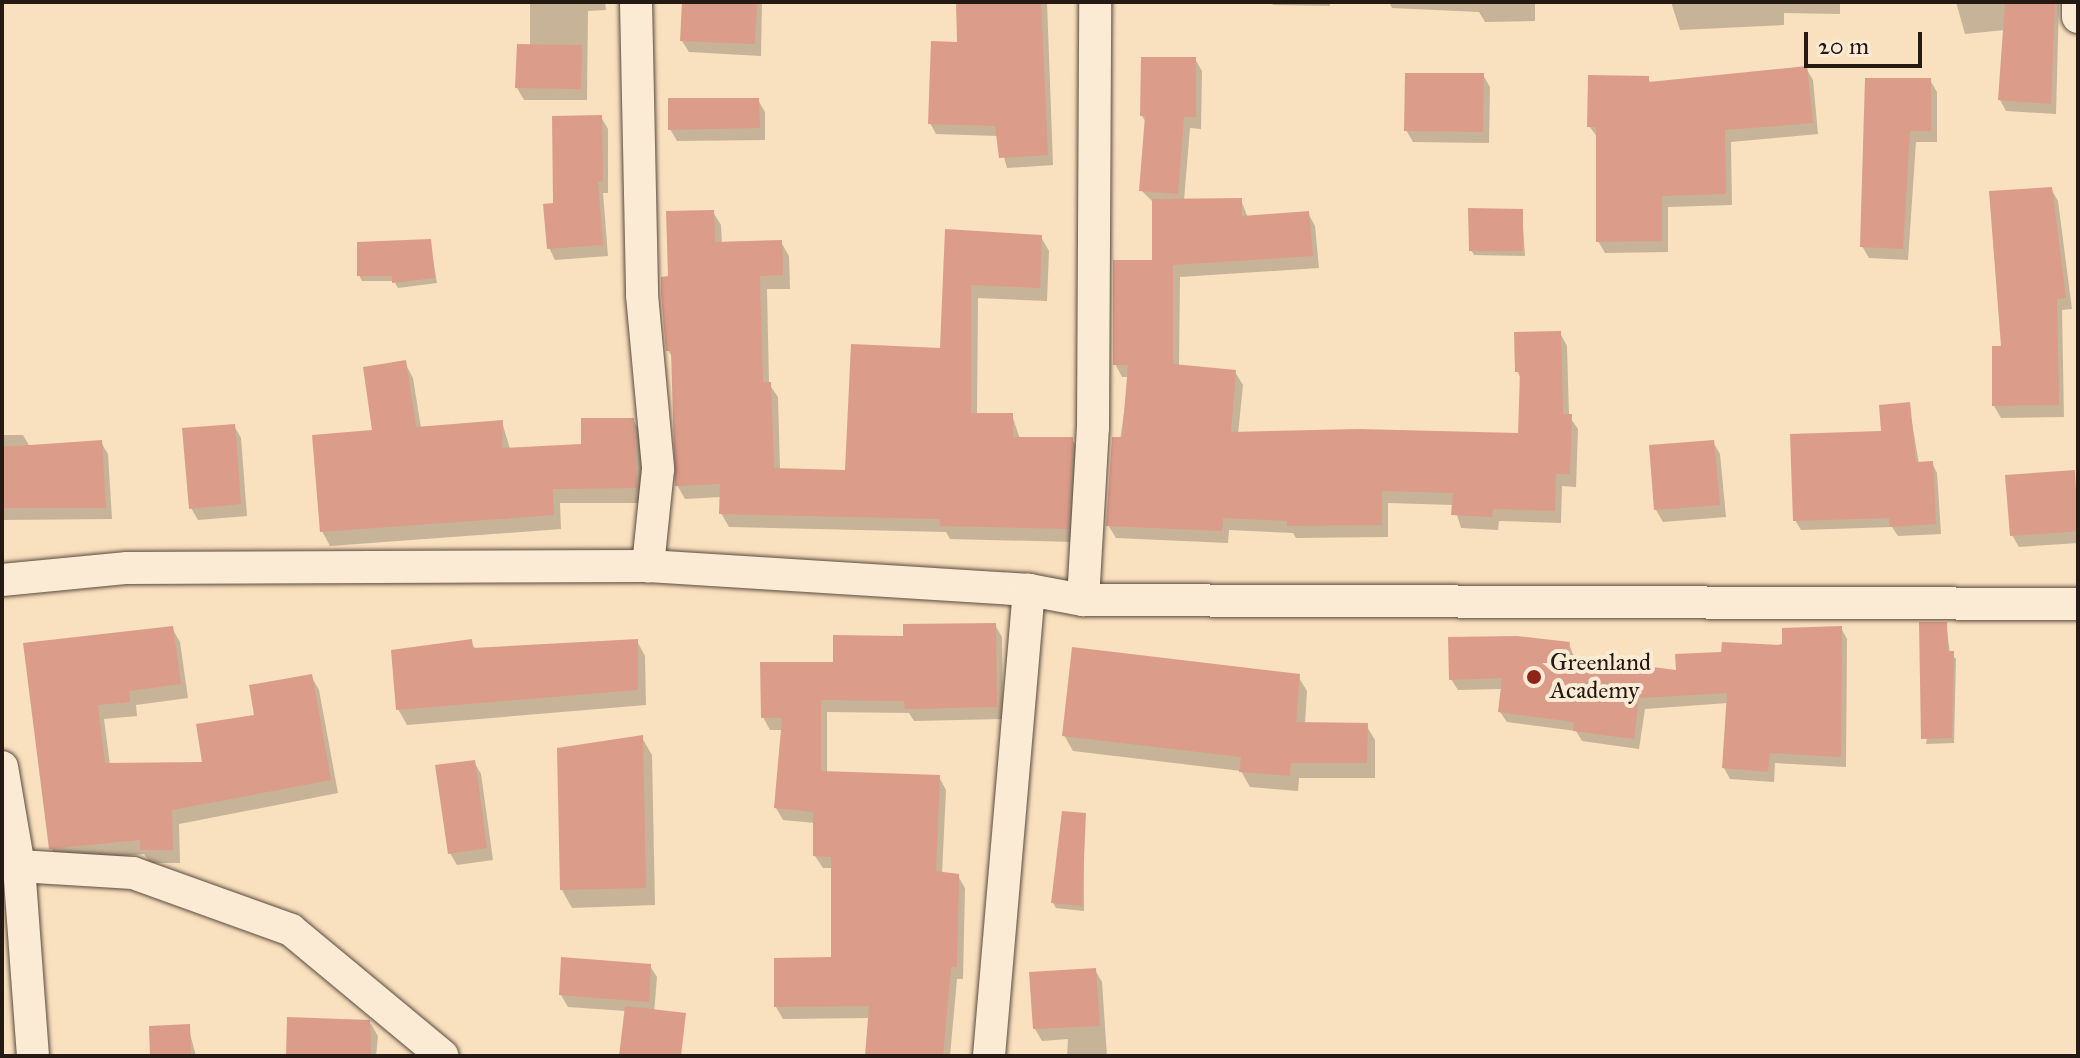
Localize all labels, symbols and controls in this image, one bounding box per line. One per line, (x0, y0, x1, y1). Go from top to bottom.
scale bar (1808, 16, 1926, 66)
text: 20 m (1818, 31, 1869, 61)
place label: Greenland Academy (1550, 649, 1651, 705)
marker: Greenland Academy (1525, 668, 1543, 686)

